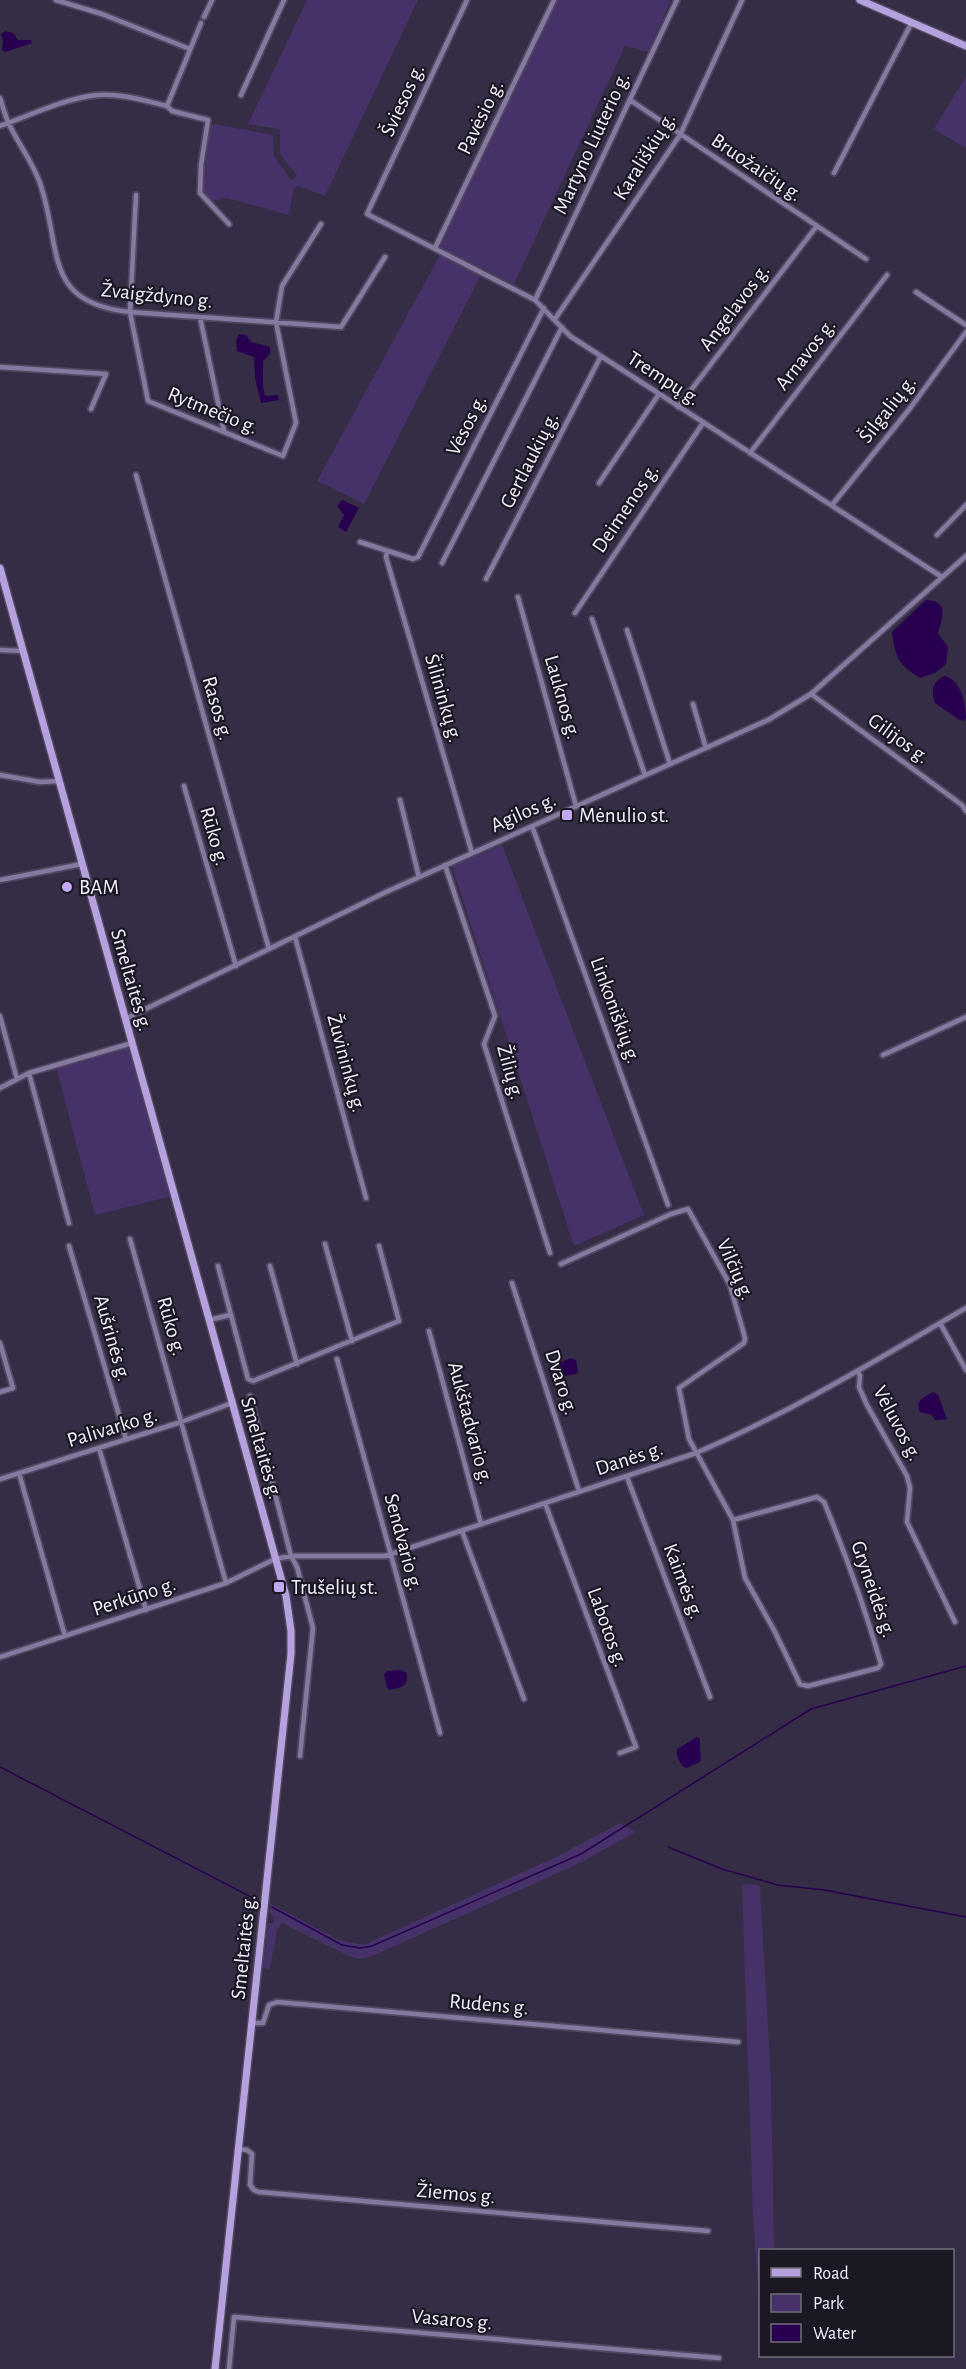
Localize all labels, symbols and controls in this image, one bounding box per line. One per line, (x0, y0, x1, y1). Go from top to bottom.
street label: Šviesos g. (375, 60, 428, 140)
street label: Martyno Liuterio g. (549, 69, 634, 218)
street label: Pavėsio g. (454, 77, 507, 158)
street label: Karališkių g. (609, 109, 680, 204)
street label: Bruožaičių g. (708, 130, 806, 205)
street label: Angelavos g. (695, 260, 774, 355)
street label: Žvaigždyno g. (100, 277, 214, 312)
street label: Arnavos g. (771, 315, 840, 394)
street label: Trempų g. (624, 347, 704, 410)
street label: Šilgalių g. (853, 370, 920, 447)
street label: Rytmečio g. (165, 383, 261, 438)
street label: Vėsos g. (442, 392, 491, 459)
street label: Gertlaukių g. (496, 409, 563, 512)
street label: Deimenos g. (588, 460, 663, 557)
street label: Šilininkų g. (421, 651, 468, 745)
street label: Lauknos g. (541, 653, 584, 741)
street label: Rasos g. (198, 674, 237, 742)
street label: Gilijos g. (864, 709, 933, 768)
street label: Agilos g. (487, 789, 559, 836)
street label: Rūko g. (196, 804, 233, 868)
place label: Mėnulio st. (579, 805, 669, 826)
marker: Mėnulio st. (560, 808, 574, 822)
place label: BAM (79, 877, 119, 898)
marker: BAM (60, 880, 74, 894)
street label: Smeltaitės g. (107, 927, 156, 1034)
street label: Linkoniškių g. (587, 954, 644, 1066)
street label: Žuvininkų g. (323, 1011, 372, 1114)
street label: Žilių g. (493, 1042, 530, 1102)
street label: Vilčių g. (713, 1235, 758, 1303)
street label: Aušrinės g. (90, 1293, 135, 1384)
street label: Rūko g. (153, 1294, 190, 1358)
street label: Dvaro g. (541, 1347, 582, 1417)
street label: Aukštadvario g. (444, 1360, 497, 1487)
street label: Vėluvos g. (869, 1382, 926, 1464)
street label: Smeltaitės g. (237, 1395, 286, 1502)
street label: Palivarko g. (65, 1404, 160, 1451)
street label: Danės g. (593, 1438, 666, 1479)
street label: Sendvario g. (380, 1491, 427, 1593)
street label: Gryneidės g. (847, 1538, 900, 1640)
street label: Kaimės g. (660, 1541, 707, 1622)
street label: Perkūno g. (90, 1573, 178, 1620)
place label: Trušelių st. (291, 1577, 378, 1598)
marker: Trušelių st. (272, 1580, 286, 1594)
street label: Labotos g. (584, 1585, 632, 1670)
street label: Smeltaitės g. (228, 1894, 259, 2000)
street label: Rudens g. (448, 1991, 530, 2018)
street label: Žiemos g. (416, 2178, 497, 2207)
legend (759, 2249, 954, 2357)
text: Road (813, 2265, 849, 2283)
text: Park (813, 2295, 845, 2313)
street label: Vasaros g. (411, 2306, 493, 2333)
text: Water (813, 2325, 856, 2343)

